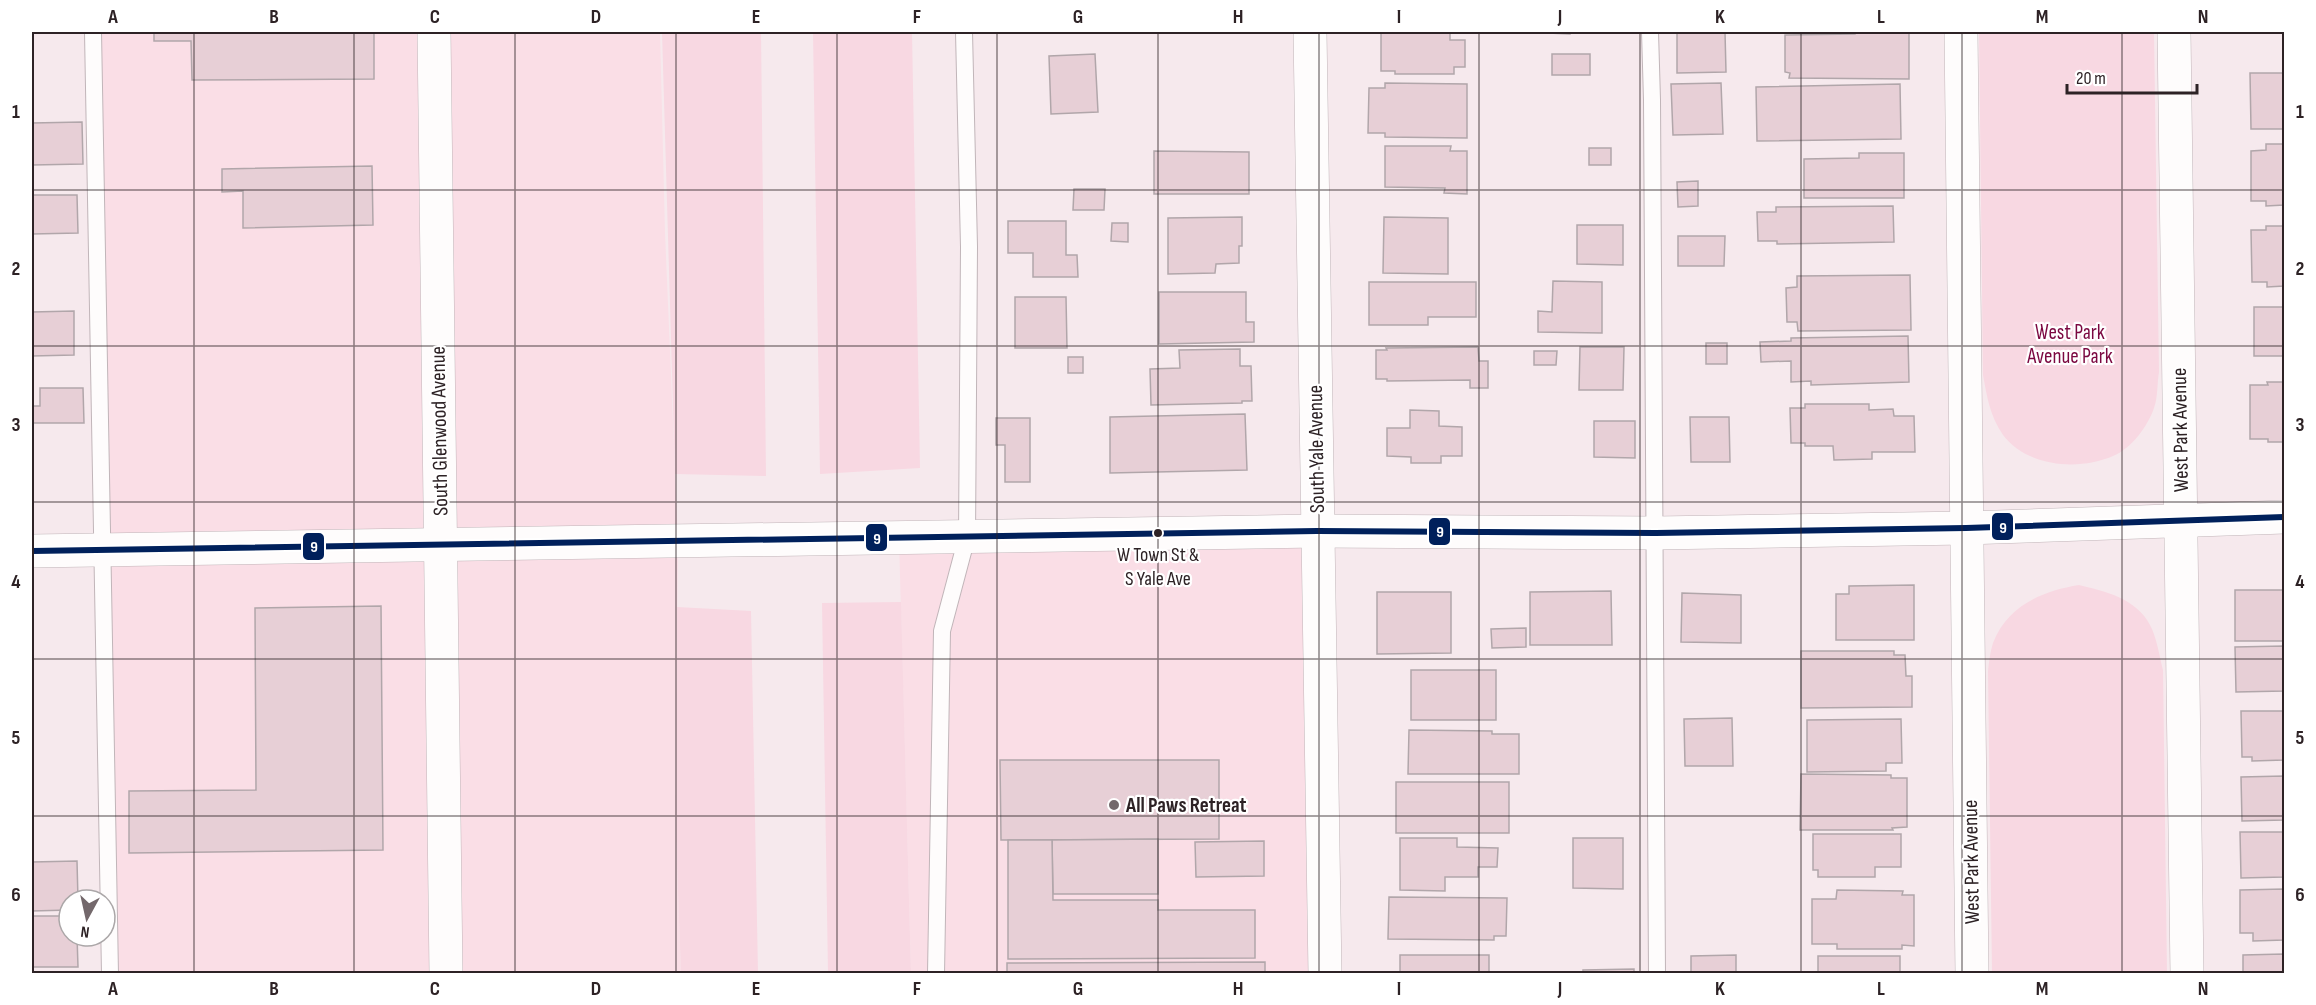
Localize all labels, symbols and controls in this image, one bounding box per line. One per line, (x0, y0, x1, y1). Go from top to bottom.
text: A (107, 5, 118, 29)
text: B (269, 5, 279, 29)
text: C (430, 5, 440, 29)
text: D (591, 5, 601, 29)
text: E (752, 5, 760, 29)
text: F (913, 5, 921, 29)
text: G (1073, 5, 1083, 29)
text: H (1233, 5, 1243, 29)
text: I (1397, 5, 1401, 29)
text: J (1557, 5, 1562, 29)
text: K (1715, 5, 1725, 29)
text: L (1877, 5, 1885, 29)
text: M (2036, 5, 2048, 29)
text: N (2198, 5, 2208, 29)
scale bar (2067, 57, 2198, 95)
text: 20 m (2076, 68, 2106, 89)
text: 1 (12, 100, 20, 124)
text: 1 (2296, 100, 2304, 124)
text: 2 (12, 257, 20, 281)
text: 2 (2296, 257, 2304, 281)
park label: West Park Avenue Park (2026, 320, 2113, 369)
street label: South Glenwood Avenue (426, 346, 453, 516)
street label: West Park Avenue (2167, 368, 2194, 492)
street label: South Yale Avenue (1303, 385, 1330, 513)
text: 3 (12, 413, 21, 437)
text: 3 (2296, 413, 2305, 437)
line badge: 9 (1991, 512, 2014, 541)
line badge: 9 (1428, 517, 1451, 546)
text: 9 (1999, 519, 2007, 538)
line badge: 9 (865, 523, 888, 552)
text: 9 (1436, 523, 1444, 542)
marker: W Town St & S Yale Ave (1152, 527, 1164, 539)
text: 9 (873, 530, 881, 549)
line badge: 9 (302, 532, 325, 561)
text: 9 (310, 538, 318, 557)
place label: W Town St & S Yale Ave (1117, 543, 1199, 591)
text: 4 (11, 570, 21, 594)
text: 4 (2295, 570, 2305, 594)
text: 5 (12, 726, 21, 750)
text: 5 (2296, 726, 2305, 750)
place label: All Paws Retreat (1125, 793, 1246, 818)
marker: All Paws Retreat (1107, 798, 1121, 812)
street label: West Park Avenue (1958, 800, 1985, 924)
text: 6 (11, 883, 21, 907)
text: 6 (2295, 883, 2305, 907)
north arrow (57, 888, 117, 948)
text: N (80, 921, 91, 941)
text: A (107, 977, 118, 1001)
text: B (269, 977, 279, 1001)
text: C (430, 977, 440, 1001)
text: D (591, 977, 601, 1001)
text: E (752, 977, 760, 1001)
text: F (913, 977, 921, 1001)
text: G (1073, 977, 1083, 1001)
text: H (1233, 977, 1243, 1001)
text: I (1397, 977, 1401, 1001)
text: J (1557, 977, 1562, 1001)
text: K (1715, 977, 1725, 1001)
text: L (1877, 977, 1885, 1001)
text: M (2036, 977, 2048, 1001)
text: N (2198, 977, 2208, 1001)

